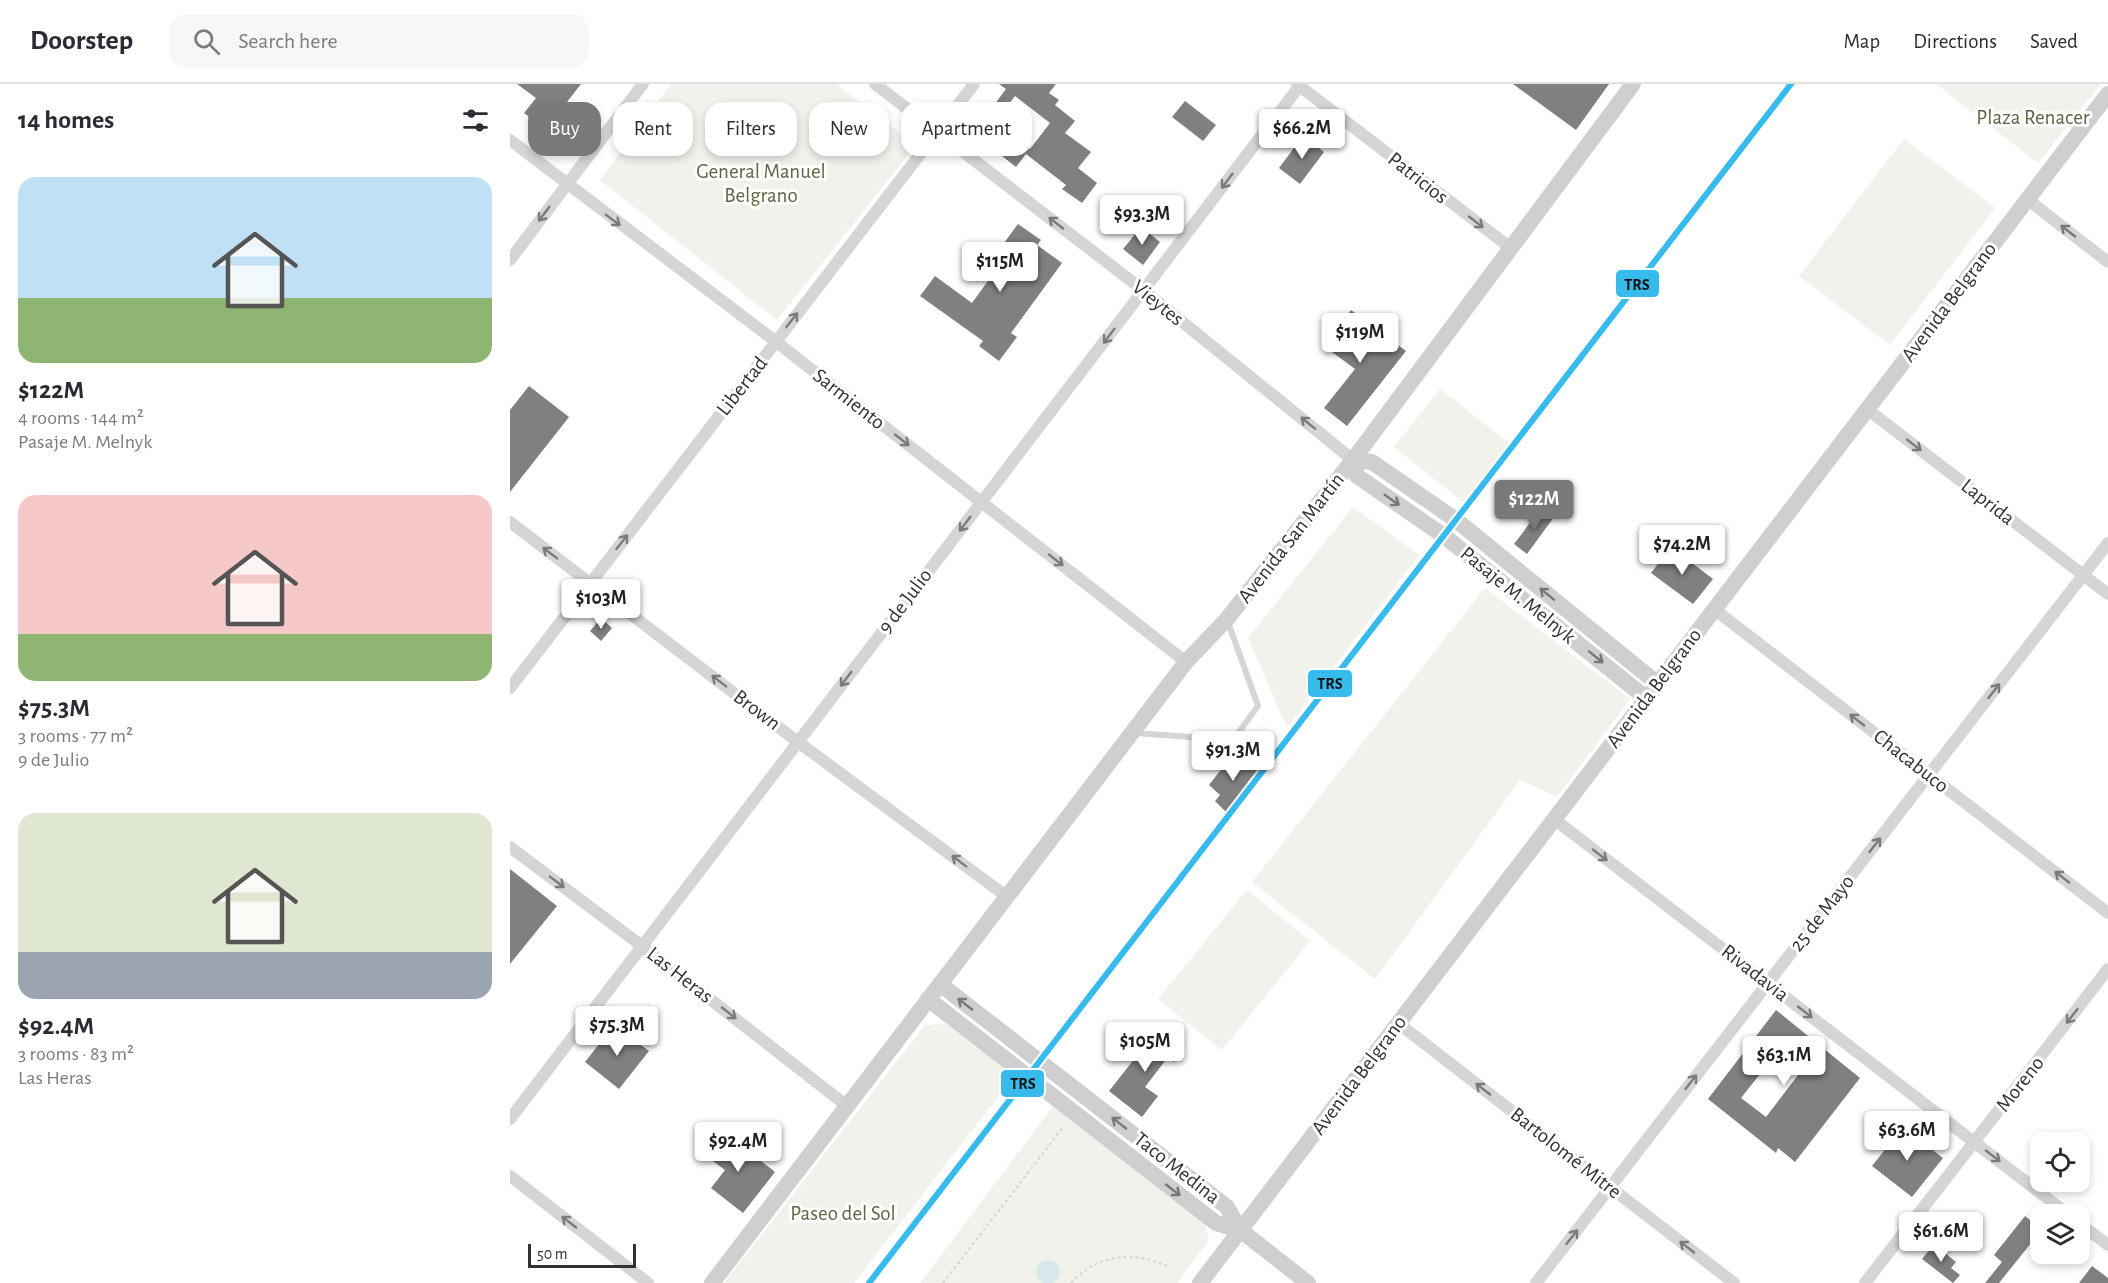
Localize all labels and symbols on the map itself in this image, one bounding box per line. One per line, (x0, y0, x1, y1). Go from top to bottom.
park label: Plaza Renacer (1976, 107, 2090, 128)
pin: $66.2M (1253, 109, 1351, 160)
street label: Patricios (1384, 148, 1452, 208)
park label: General Manuel Belgrano (696, 161, 826, 206)
one-way arrow (1220, 172, 1233, 188)
pin: $93.3M (1093, 195, 1191, 246)
one-way arrow (538, 206, 551, 222)
one-way arrow (605, 214, 621, 226)
one-way arrow (1468, 215, 1484, 228)
one-way arrow (1048, 217, 1064, 230)
one-way arrow (2060, 224, 2076, 237)
street label: Avenida Belgrano (1897, 238, 2001, 366)
pin: $115M (958, 242, 1042, 293)
line badge: TRS (1615, 269, 1660, 298)
street label: Vieytes (1128, 276, 1188, 330)
text: TRS (1624, 277, 1650, 293)
one-way arrow (786, 313, 799, 329)
pin: $119M (1318, 313, 1402, 364)
one-way arrow (1102, 327, 1115, 343)
street label: Libertad (713, 353, 771, 419)
street label: Sarmiento (809, 365, 889, 433)
one-way arrow (1300, 417, 1316, 430)
one-way arrow (894, 434, 910, 447)
one-way arrow (1905, 438, 1921, 451)
street label: Avenida San Martín (1234, 469, 1348, 607)
street label: Laprida (1957, 475, 2019, 529)
pin: $122M (1492, 480, 1576, 531)
one-way arrow (1383, 494, 1399, 506)
one-way arrow (958, 515, 971, 531)
pin: $74.2M (1633, 525, 1731, 576)
one-way arrow (616, 534, 629, 550)
street label: Pasaje M. Melnyk (1457, 542, 1580, 648)
one-way arrow (543, 546, 559, 559)
one-way arrow (1047, 554, 1063, 567)
street label: 9 de Julio (874, 565, 936, 637)
pin: $103M (559, 579, 643, 630)
one-way arrow (1539, 587, 1555, 600)
street label: Avenida Belgrano (1602, 624, 1706, 752)
one-way arrow (1588, 651, 1604, 664)
line badge: TRS (1307, 669, 1353, 698)
one-way arrow (840, 670, 853, 686)
one-way arrow (711, 675, 727, 687)
text: TRS (1317, 676, 1343, 692)
one-way arrow (1988, 683, 2000, 699)
street label: Brown (730, 686, 784, 734)
one-way arrow (1850, 713, 1866, 726)
street label: Chacabuco (1869, 725, 1953, 797)
pin: $91.3M (1184, 731, 1282, 782)
one-way arrow (1868, 837, 1881, 853)
one-way arrow (1592, 848, 1608, 861)
one-way arrow (951, 855, 967, 867)
street label: 25 de Mayo (1786, 871, 1858, 955)
one-way arrow (2054, 871, 2070, 884)
one-way arrow (549, 875, 565, 888)
street label: Rivadavia (1717, 940, 1793, 1006)
street label: Las Heras (643, 943, 717, 1007)
one-way arrow (957, 997, 973, 1010)
one-way arrow (1797, 1005, 1813, 1018)
pin: $75.3M (568, 1006, 666, 1057)
one-way arrow (721, 1007, 737, 1020)
one-way arrow (2066, 1007, 2079, 1023)
street label: Avenida Belgrano (1307, 1011, 1411, 1139)
pin: $105M (1103, 1022, 1187, 1073)
pin: $63.1M (1735, 1036, 1833, 1087)
street label: Moreno (1992, 1052, 2048, 1116)
line badge: TRS (1000, 1069, 1045, 1098)
one-way arrow (1685, 1075, 1698, 1091)
text: TRS (1010, 1076, 1036, 1092)
one-way arrow (1476, 1083, 1492, 1096)
street label: Bartolomé Mitre (1507, 1103, 1625, 1203)
pin: $63.6M (1858, 1111, 1956, 1162)
one-way arrow (1111, 1117, 1127, 1130)
pin: $92.4M (689, 1122, 787, 1173)
street label: Taco Medina (1130, 1128, 1224, 1208)
one-way arrow (1985, 1150, 2001, 1163)
one-way arrow (1165, 1184, 1181, 1197)
park label: Paseo del Sol (790, 1203, 896, 1224)
pin: $61.6M (1892, 1212, 1990, 1263)
one-way arrow (561, 1215, 577, 1228)
one-way arrow (1566, 1229, 1579, 1245)
scale bar (528, 1241, 636, 1268)
one-way arrow (1680, 1241, 1696, 1254)

